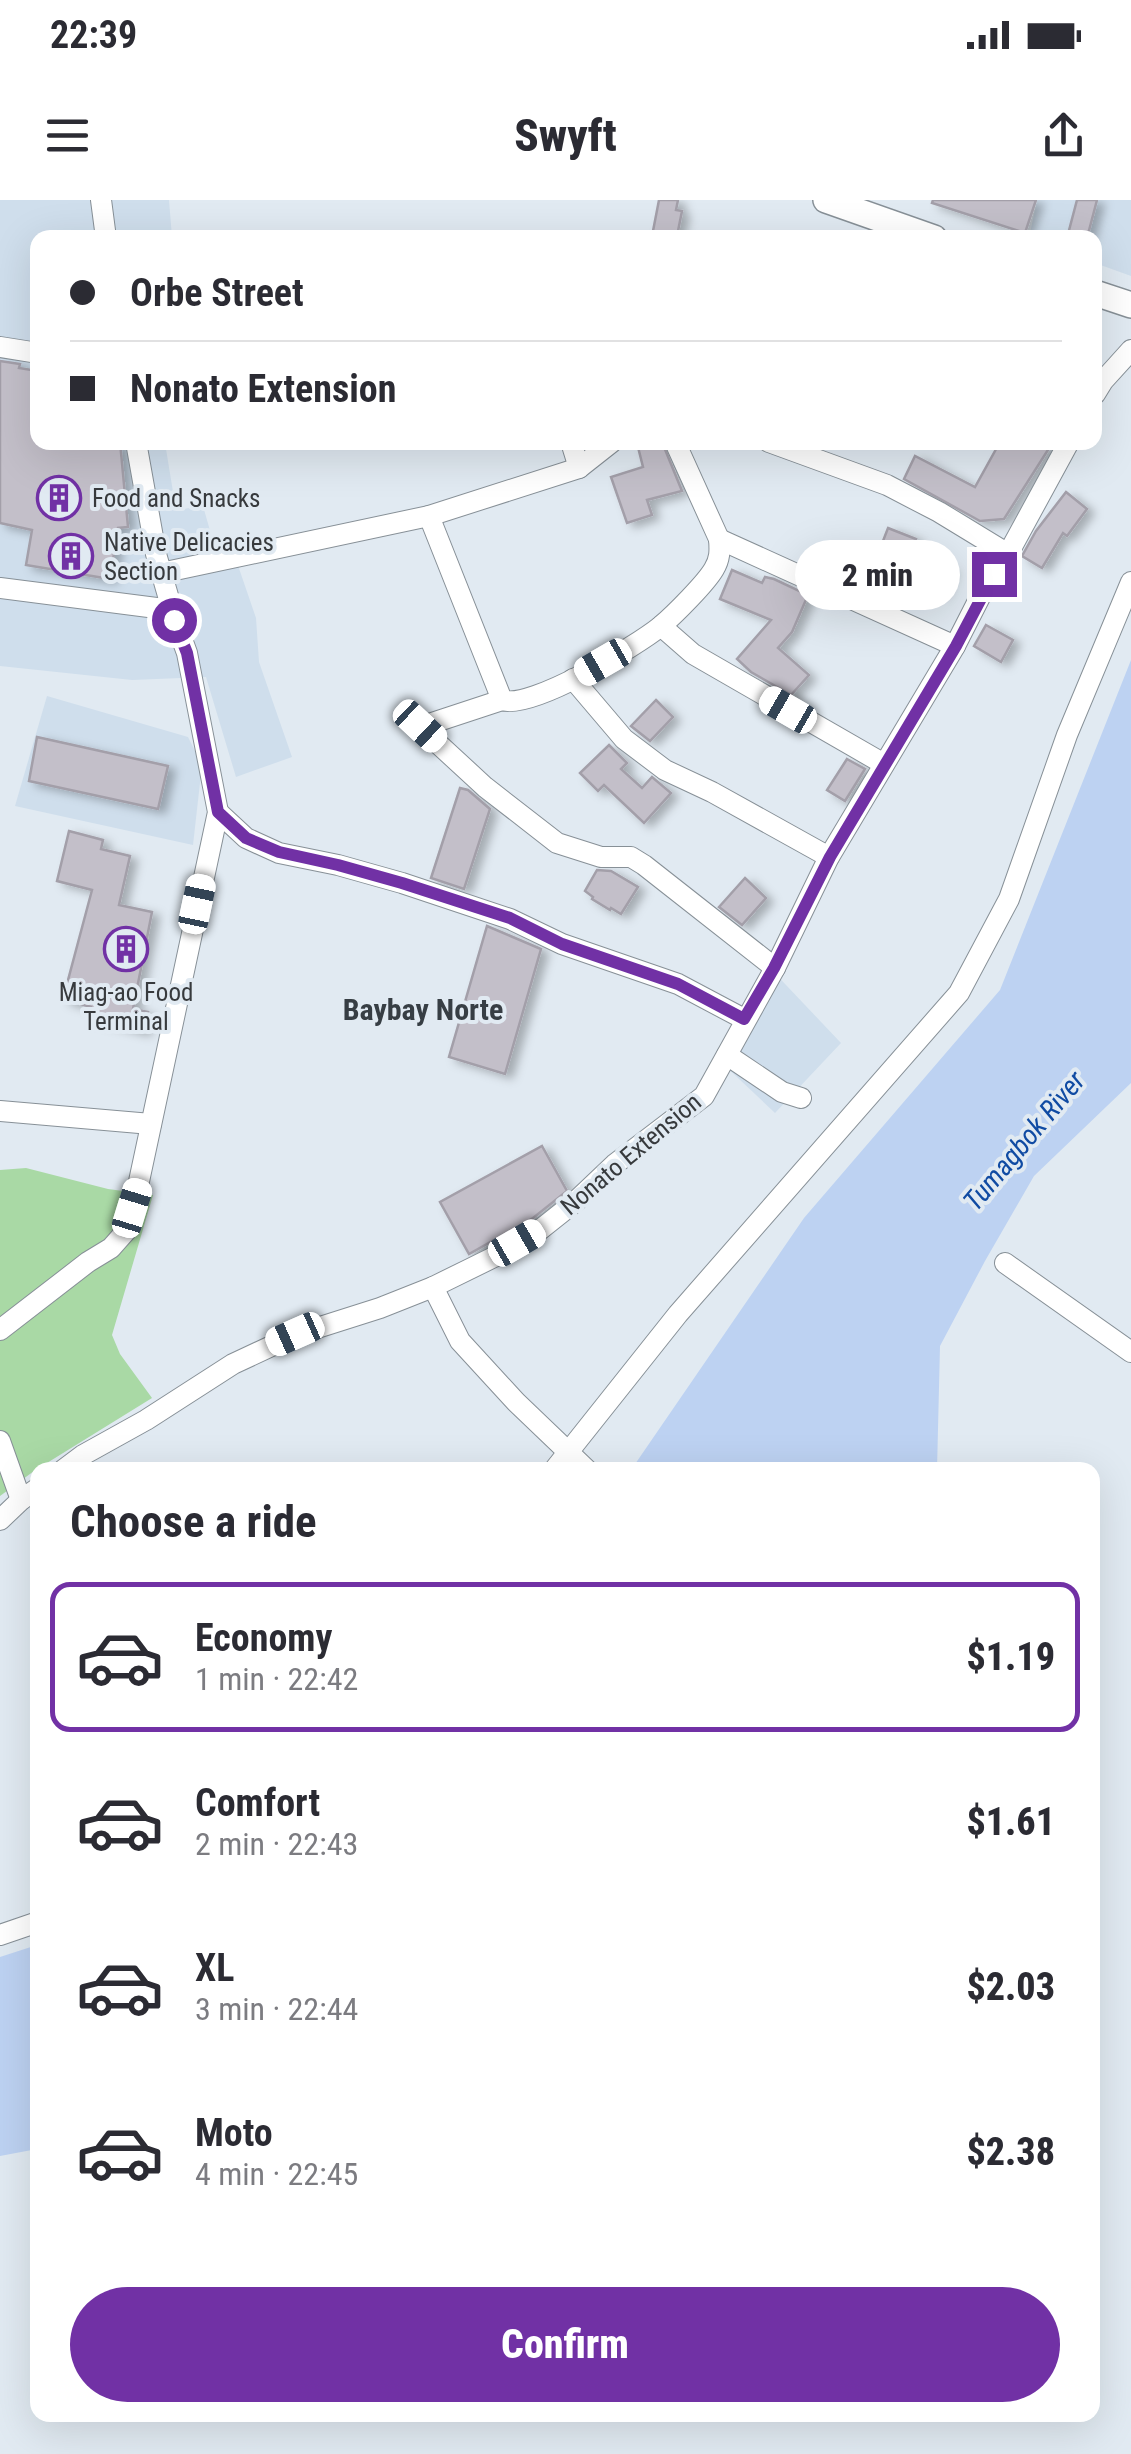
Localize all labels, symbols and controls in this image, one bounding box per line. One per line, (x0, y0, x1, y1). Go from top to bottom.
text: 22:39 (50, 13, 137, 57)
icon: menu (40, 108, 95, 163)
icon: share (1036, 108, 1091, 163)
text: Swyft (514, 109, 617, 162)
text: Orbe Street (130, 271, 304, 315)
text: Nonato Extension (130, 367, 396, 411)
building icon: Food and Snacks (36, 475, 82, 521)
place label: Food and Snacks (92, 484, 261, 513)
place label: Native Delicacies Section (104, 528, 274, 586)
building icon: Native Delicacies Section (48, 533, 94, 579)
callout: 2 min (794, 539, 959, 609)
route end (972, 552, 1017, 597)
text: 2 min (842, 556, 913, 594)
route start (152, 598, 197, 643)
car (570, 634, 636, 690)
car (755, 682, 821, 738)
car (388, 695, 452, 757)
car (176, 872, 218, 936)
building icon: Miag-ao Food Terminal (103, 926, 149, 972)
place label: Miag-ao Food Terminal (59, 978, 193, 1036)
district label: Baybay Norte (343, 992, 503, 1027)
water label: Tumagbok River (956, 1064, 1092, 1217)
street label: Nonato Extension (555, 1087, 707, 1221)
car (109, 1175, 155, 1241)
car (484, 1215, 550, 1271)
car (261, 1308, 329, 1360)
text: Choose a ride (70, 1495, 317, 1548)
icon: car (75, 1612, 165, 1702)
text: Economy (195, 1616, 332, 1660)
text: $1.19 (966, 1635, 1055, 1679)
text: 1 min · 22:42 (195, 1660, 358, 1698)
icon: car (75, 1777, 165, 1867)
text: Comfort (195, 1781, 320, 1825)
text: $1.61 (966, 1800, 1055, 1844)
text: 2 min · 22:43 (195, 1825, 358, 1863)
icon: car (75, 1942, 165, 2032)
text: XL (195, 1946, 234, 1990)
text: $2.03 (966, 1965, 1055, 2009)
text: 3 min · 22:44 (195, 1990, 358, 2028)
icon: car (75, 2107, 165, 2197)
text: Moto (195, 2111, 273, 2155)
text: $2.38 (966, 2130, 1055, 2174)
text: 4 min · 22:45 (195, 2155, 358, 2193)
button: Confirm (70, 2287, 1060, 2402)

